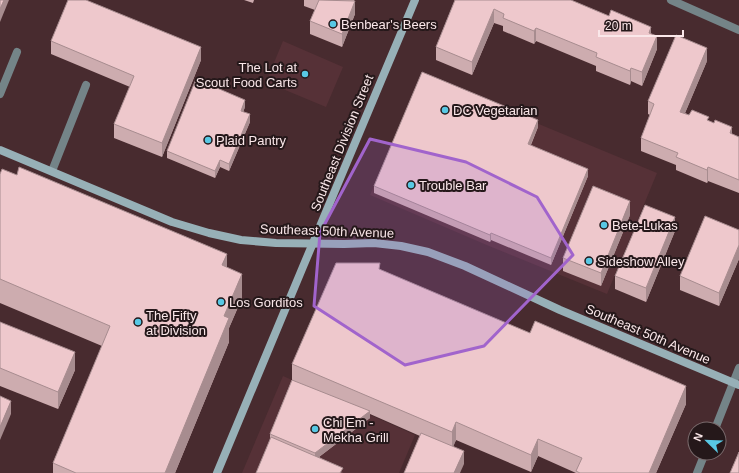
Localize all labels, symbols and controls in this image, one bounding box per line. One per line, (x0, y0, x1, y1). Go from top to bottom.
scale bar (599, 12, 683, 38)
place label: Benbear's Beers (341, 17, 437, 32)
marker: Benbear's Beers (328, 19, 338, 29)
text: 20 m (605, 19, 632, 33)
place label: The Lot at Scout Food Carts (196, 60, 298, 90)
marker: The Lot at Scout Food Carts (300, 69, 310, 79)
street label: Southeast Division Street (308, 72, 376, 213)
place label: DC Vegetarian (453, 103, 538, 118)
marker: DC Vegetarian (440, 105, 450, 115)
place label: Plaid Pantry (216, 133, 287, 148)
marker: Plaid Pantry (203, 135, 213, 145)
place label: Trouble Bar (419, 178, 487, 193)
marker: Trouble Bar (406, 180, 416, 190)
place label: Bete-Lukas (612, 218, 678, 233)
marker: Bete-Lukas (599, 220, 609, 230)
street label: Southeast 50th Avenue (260, 221, 394, 241)
place label: Sideshow Alley (597, 254, 685, 269)
marker: Sideshow Alley (584, 256, 594, 266)
place label: Los Gorditos (229, 295, 303, 310)
marker: Los Gorditos (216, 297, 226, 307)
street label: Southeast 50th Avenue (583, 301, 713, 367)
place label: The Fifty at Division (146, 308, 206, 338)
marker: The Fifty at Division (133, 317, 143, 327)
place label: Chi Em - Mekha Grill (323, 415, 389, 445)
north arrow (687, 421, 727, 461)
marker: Chi Em - Mekha Grill (310, 424, 320, 434)
text: N (691, 431, 705, 443)

